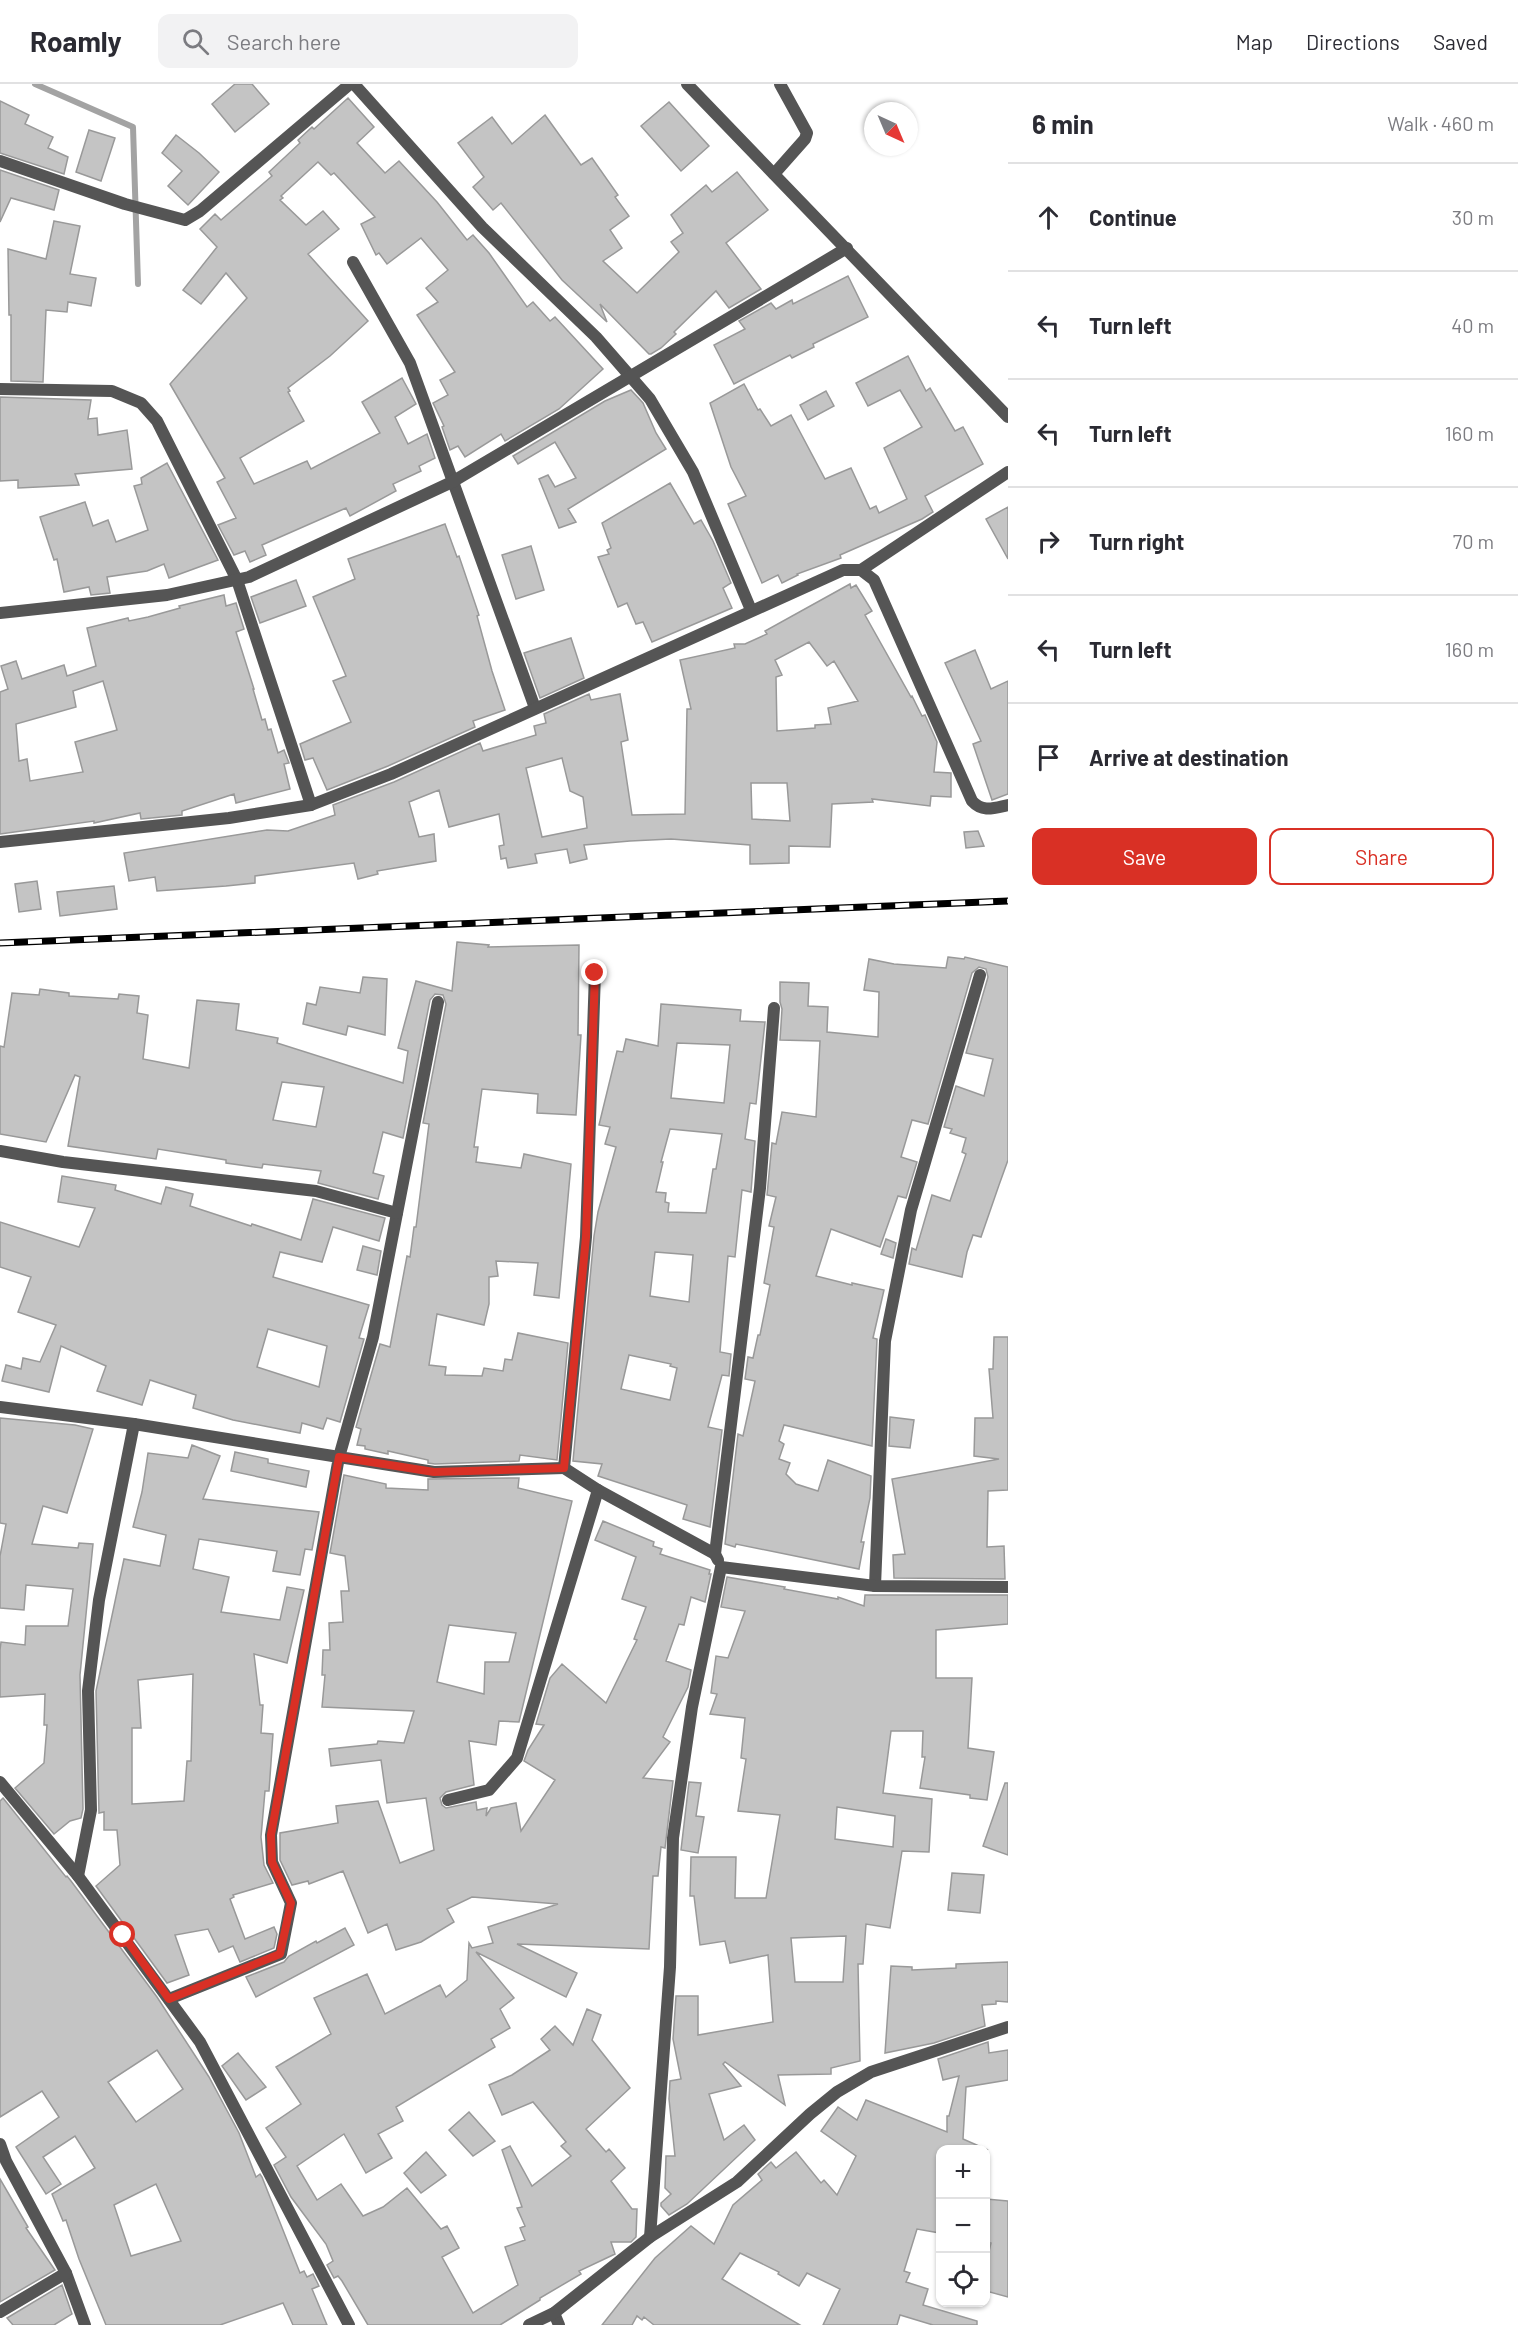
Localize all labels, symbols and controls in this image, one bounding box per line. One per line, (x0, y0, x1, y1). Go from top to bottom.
search box (158, 14, 578, 68)
text: Roamly (30, 24, 122, 58)
icon: search (179, 25, 212, 58)
text: Search here (227, 28, 341, 54)
text: Map (1236, 29, 1273, 54)
text: Directions (1306, 29, 1400, 54)
text: Saved (1433, 29, 1488, 54)
north arrow (864, 102, 918, 156)
text: 6 min (1032, 108, 1094, 139)
text: Walk · 460 m (1387, 111, 1494, 135)
icon: ahead (1032, 201, 1065, 234)
text: Continue (1089, 204, 1177, 230)
text: 30 m (1452, 205, 1494, 229)
icon: left (1032, 309, 1065, 342)
text: Turn left (1089, 312, 1172, 338)
text: 40 m (1451, 313, 1494, 337)
icon: left (1032, 417, 1065, 450)
text: Turn left (1089, 420, 1172, 446)
text: 160 m (1445, 421, 1494, 445)
icon: right (1032, 525, 1065, 558)
text: Turn right (1089, 528, 1184, 554)
text: 70 m (1453, 529, 1494, 553)
icon: left (1032, 633, 1065, 666)
text: Turn left (1089, 636, 1172, 662)
text: 160 m (1445, 637, 1494, 661)
icon: arrive (1032, 741, 1065, 774)
text: Arrive at destination (1089, 744, 1288, 770)
button: Save (1032, 828, 1257, 885)
button: Share (1269, 828, 1494, 885)
route end (581, 959, 607, 985)
route start (109, 1921, 135, 1947)
map controls (936, 2145, 990, 2307)
button: + (936, 2145, 990, 2199)
button: − (936, 2199, 990, 2253)
button: locate (936, 2253, 990, 2307)

